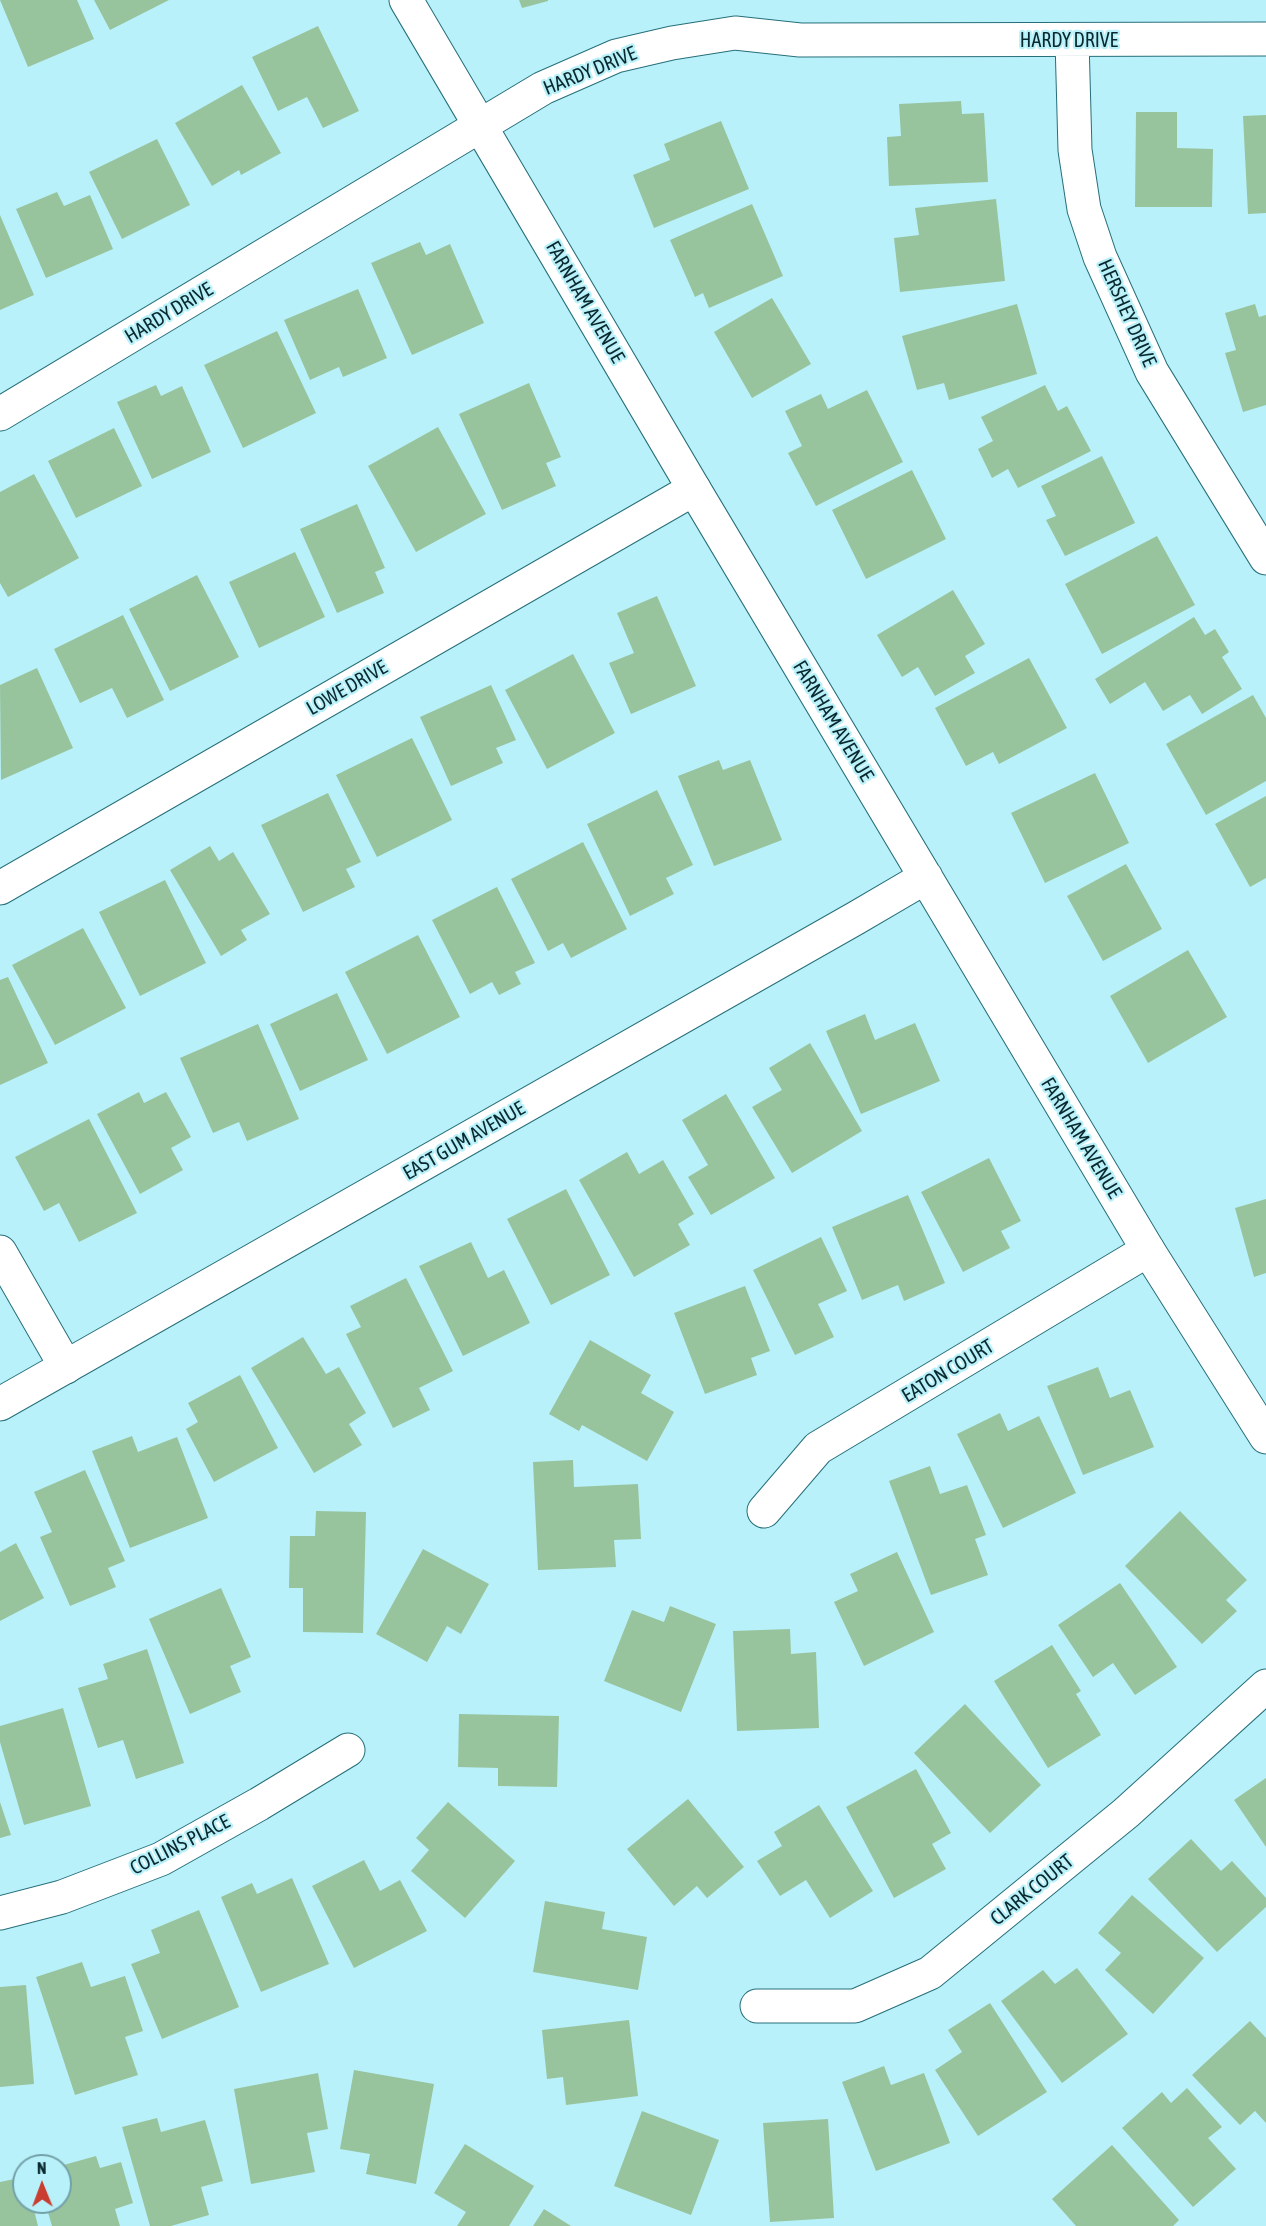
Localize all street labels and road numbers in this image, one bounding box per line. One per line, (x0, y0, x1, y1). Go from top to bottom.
street label: HARDY DRIVE (1020, 29, 1118, 53)
street label: HARDY DRIVE (540, 41, 640, 101)
street label: FARNHAM AVENUE (540, 237, 630, 367)
street label: HERSHEY DRIVE (1093, 256, 1161, 370)
street label: HARDY DRIVE (121, 277, 217, 349)
street label: LOWE DRIVE (302, 655, 392, 721)
street label: FARNHAM AVENUE (788, 656, 878, 786)
street label: FARNHAM AVENUE (1036, 1073, 1126, 1203)
street label: EAST GUM AVENUE (399, 1096, 529, 1186)
street label: EATON COURT (898, 1334, 998, 1408)
street label: COLLINS PLACE (126, 1810, 234, 1880)
street label: CLARK COURT (986, 1849, 1078, 1931)

